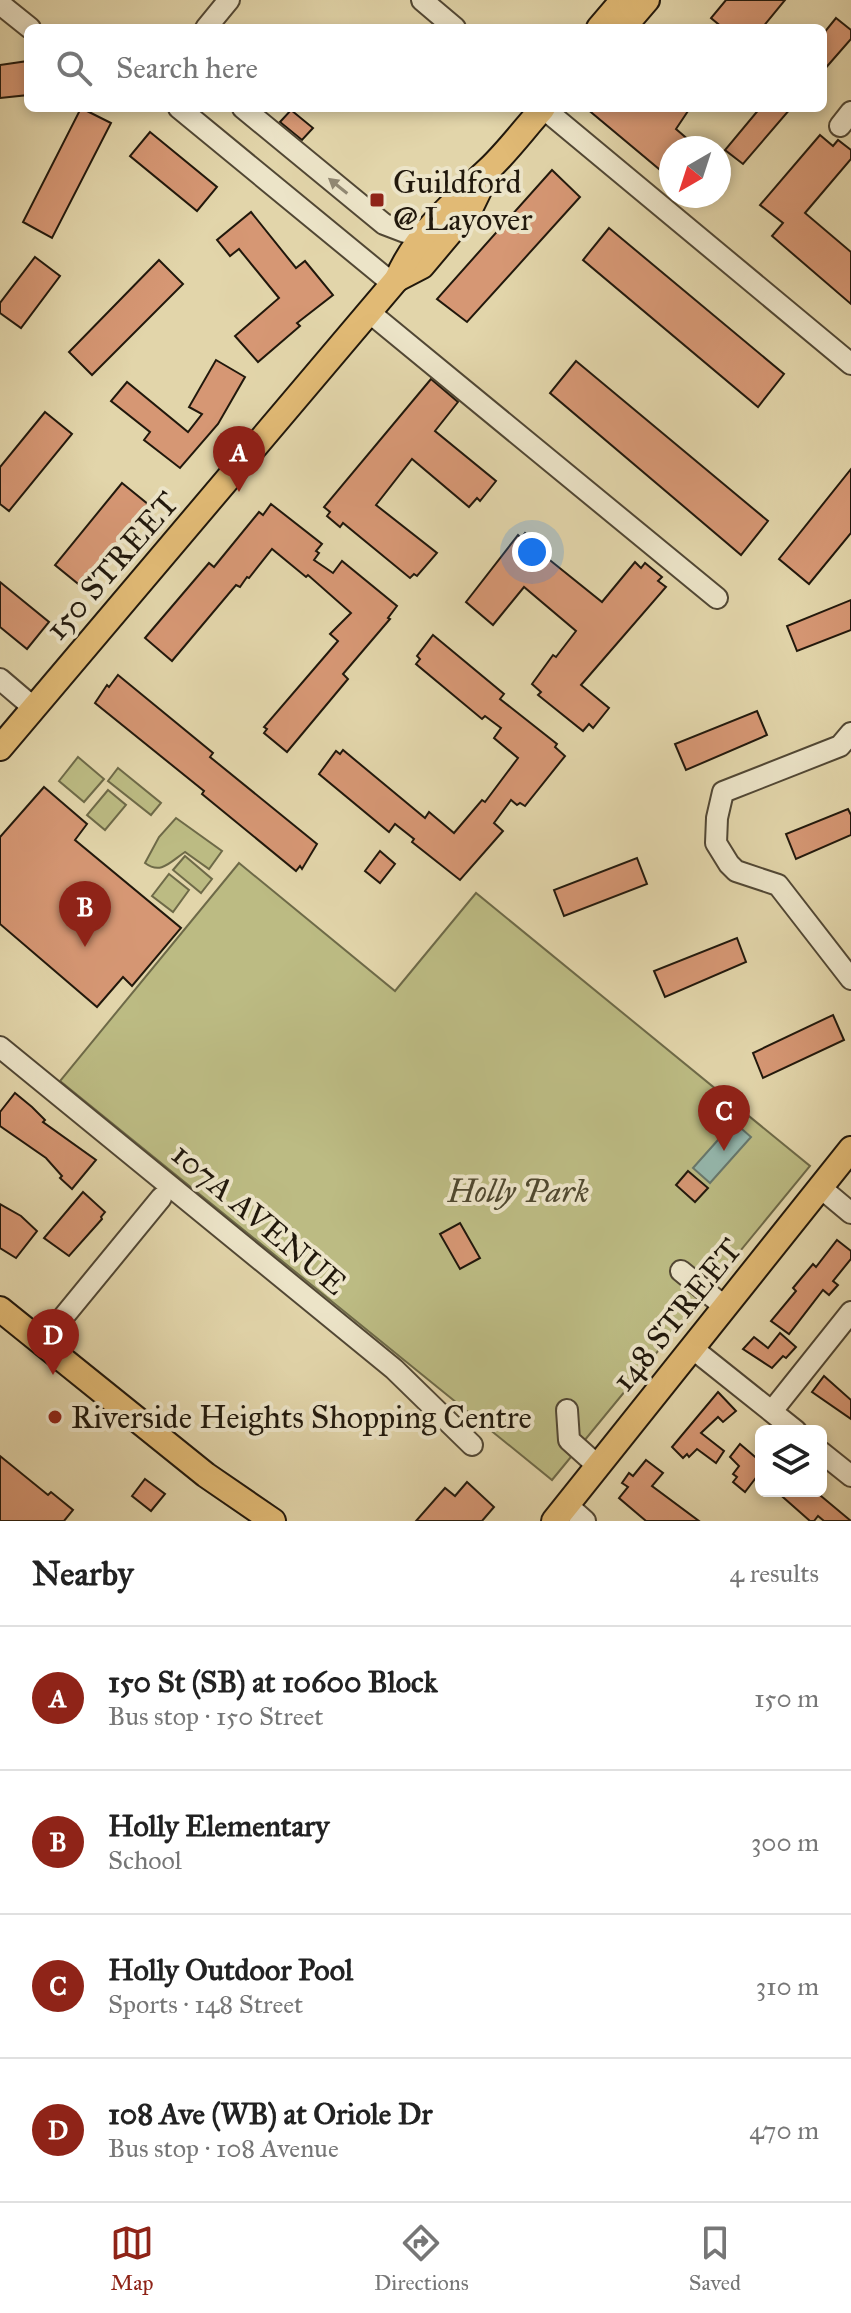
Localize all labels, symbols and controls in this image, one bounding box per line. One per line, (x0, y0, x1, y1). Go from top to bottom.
search box (24, 24, 827, 112)
icon: search (52, 46, 96, 90)
text: Search here (116, 50, 258, 86)
north arrow (659, 136, 731, 208)
place label: Guildford @ Layover (393, 163, 532, 239)
one-way arrow (328, 178, 348, 195)
marker: Guildford @ Layover (368, 191, 386, 209)
pin: A (213, 426, 265, 492)
street label: 150 STREET (37, 484, 187, 648)
your location (512, 532, 552, 572)
pin: B (59, 881, 111, 947)
pin: C (698, 1085, 750, 1151)
street label: 107A AVENUE (164, 1135, 354, 1303)
park label: Holly Park (446, 1172, 589, 1211)
street label: 148 STREET (604, 1231, 750, 1399)
pin: D (27, 1309, 79, 1375)
place label: Riverside Heights Shopping Centre (71, 1398, 532, 1437)
marker: Riverside Heights Shopping Centre (46, 1408, 64, 1426)
map controls (755, 1425, 827, 1497)
button: layers (755, 1425, 827, 1497)
text: Nearby (32, 1553, 134, 1594)
text: 4 results (730, 1557, 819, 1589)
text: 150 St (SB) at 10600 Block (108, 1664, 438, 1700)
text: A (49, 1682, 67, 1714)
text: 150 m (754, 1682, 819, 1714)
text: Bus stop · 150 Street (108, 1700, 324, 1732)
text: Holly Elementary (108, 1808, 329, 1844)
text: B (49, 1826, 67, 1858)
text: 300 m (751, 1826, 819, 1858)
text: School (108, 1844, 182, 1876)
text: Holly Outdoor Pool (108, 1952, 353, 1988)
text: C (49, 1970, 67, 2002)
text: 310 m (756, 1970, 819, 2002)
text: Sports · 148 Street (108, 1988, 303, 2020)
text: 108 Ave (WB) at Oriole Dr (108, 2096, 433, 2132)
text: D (48, 2114, 68, 2146)
text: 470 m (749, 2114, 819, 2146)
text: Bus stop · 108 Avenue (108, 2132, 339, 2164)
tab: Map (110, 2221, 154, 2296)
tab: Directions (374, 2221, 469, 2296)
tab: Saved (689, 2221, 741, 2296)

